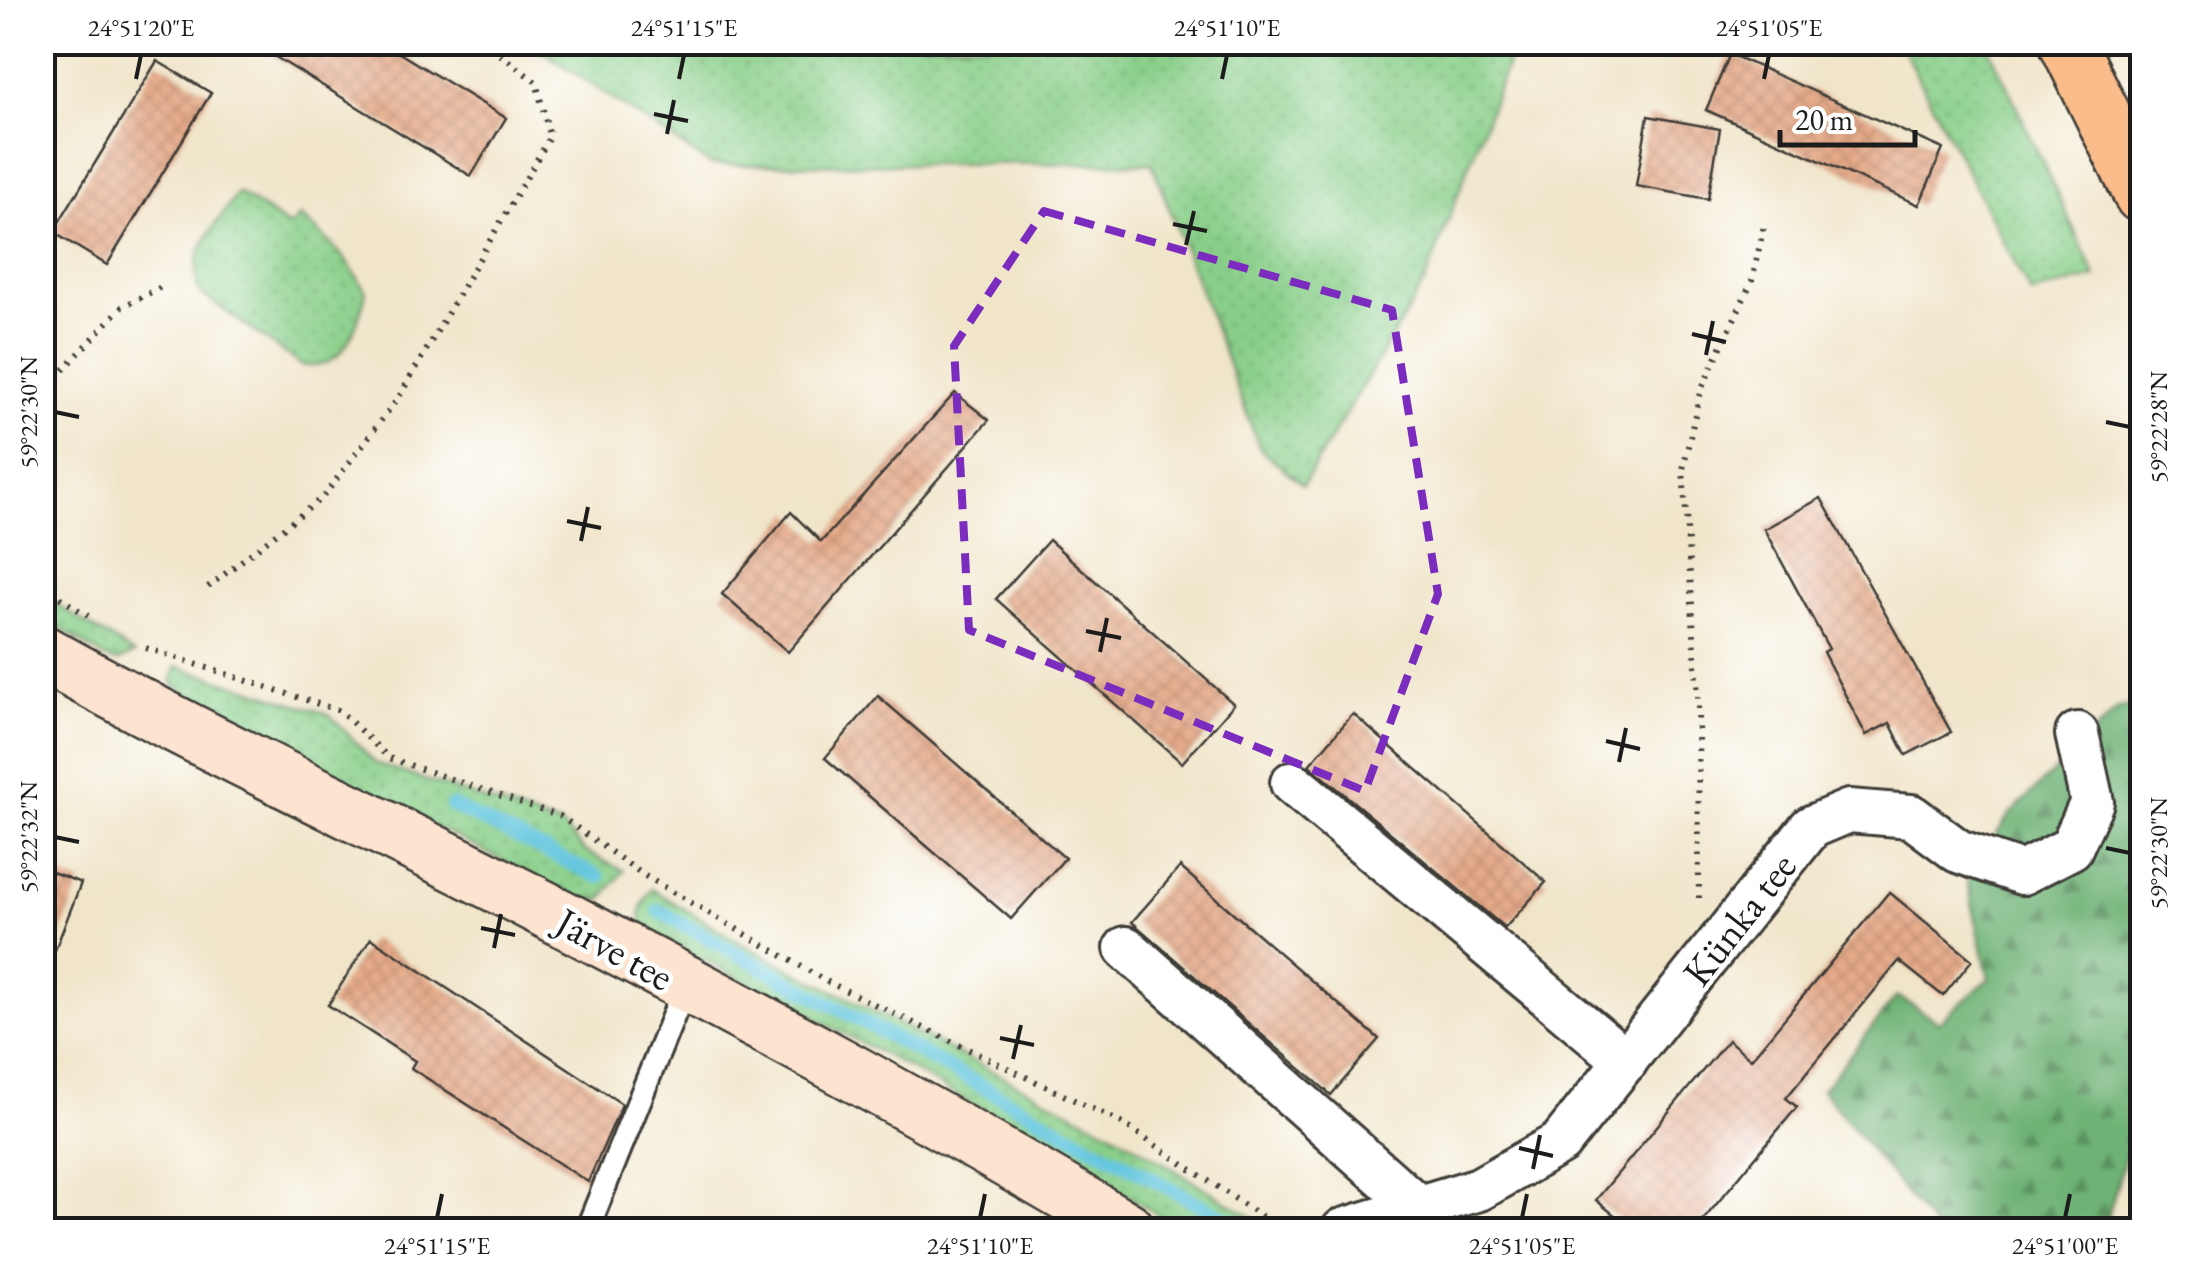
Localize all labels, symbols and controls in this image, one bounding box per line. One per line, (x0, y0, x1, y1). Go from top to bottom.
text: 24°51'20"E (88, 11, 194, 43)
text: 24°51'15"E (631, 11, 737, 43)
text: 24°51'10"E (1174, 11, 1280, 43)
text: 24°51'05"E (1716, 11, 1822, 43)
scale bar (1780, 85, 1915, 147)
text: 20 m (1795, 100, 1853, 139)
text: 59°22'30"N (12, 356, 44, 468)
text: 59°22'28"N (2142, 371, 2174, 483)
text: 59°22'32"N (12, 781, 44, 893)
text: 59°22'30"N (2142, 797, 2174, 909)
street label: Künka tee (1671, 842, 1807, 996)
street label: Järve tee (544, 894, 683, 1002)
text: 24°51'15"E (384, 1229, 490, 1261)
text: 24°51'10"E (927, 1229, 1033, 1261)
text: 24°51'05"E (1469, 1229, 1575, 1261)
text: 24°51'00"E (2012, 1229, 2118, 1261)

